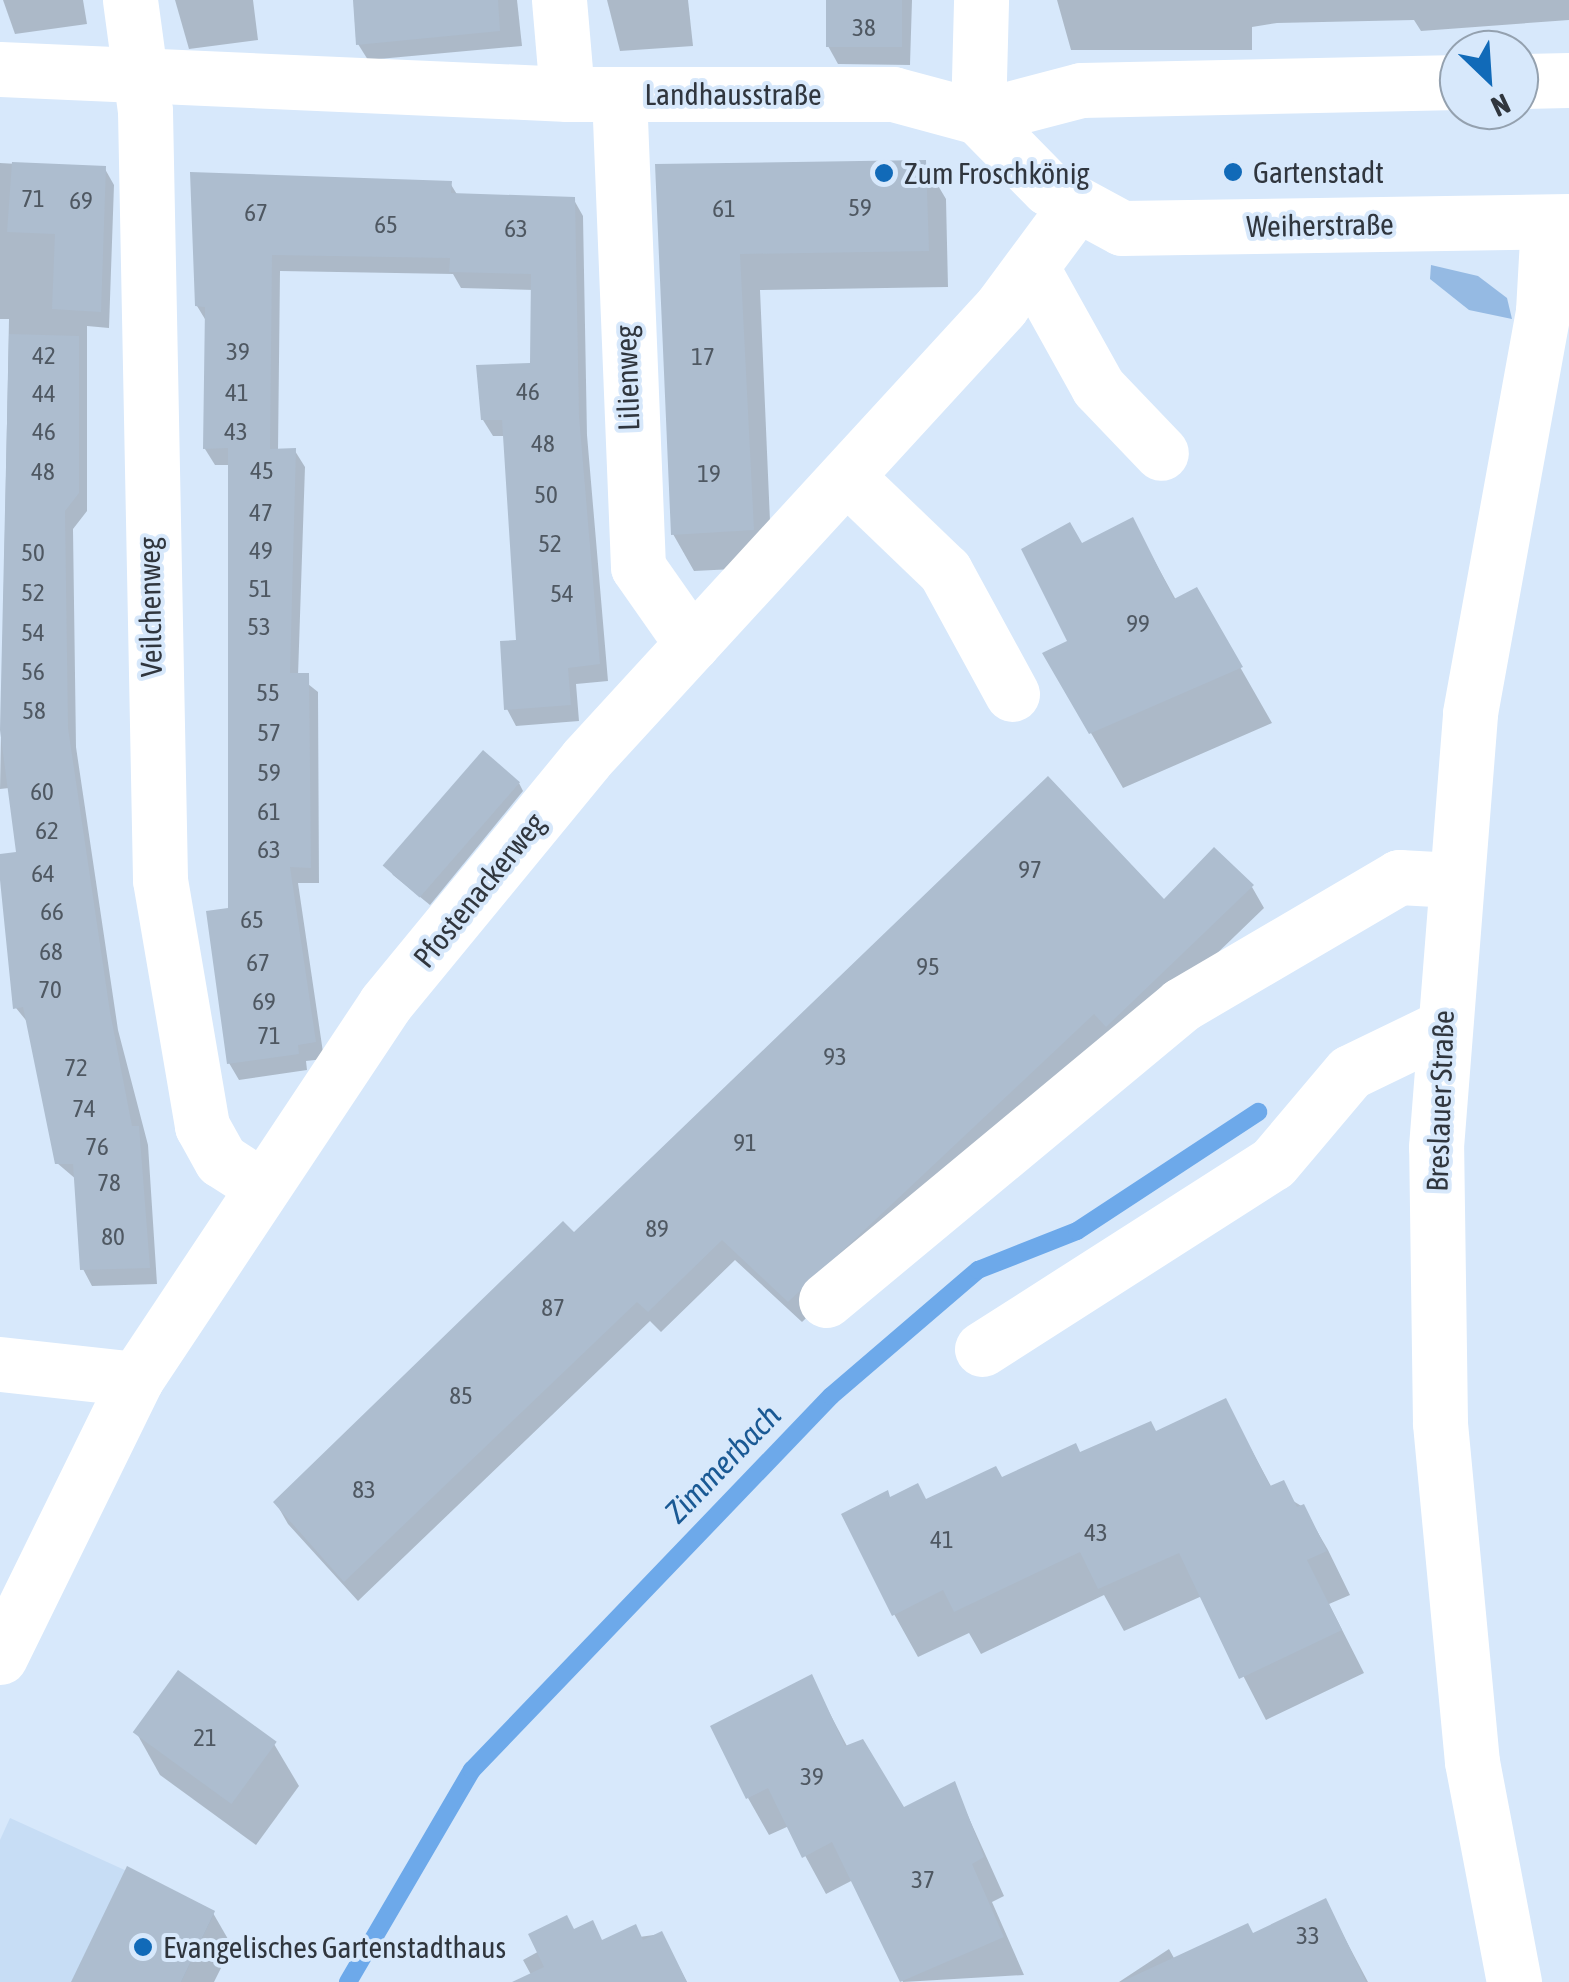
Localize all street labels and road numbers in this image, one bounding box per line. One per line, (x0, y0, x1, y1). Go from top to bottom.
street label: Landhausstraße (644, 76, 822, 112)
street label: Weiherstraße (1246, 206, 1394, 244)
street label: Lilienweg (607, 325, 647, 431)
street label: Veilchenweg (131, 537, 169, 677)
street label: Pfostenackerweg (406, 805, 552, 975)
street label: Breslauer Straße (1419, 1010, 1461, 1192)

